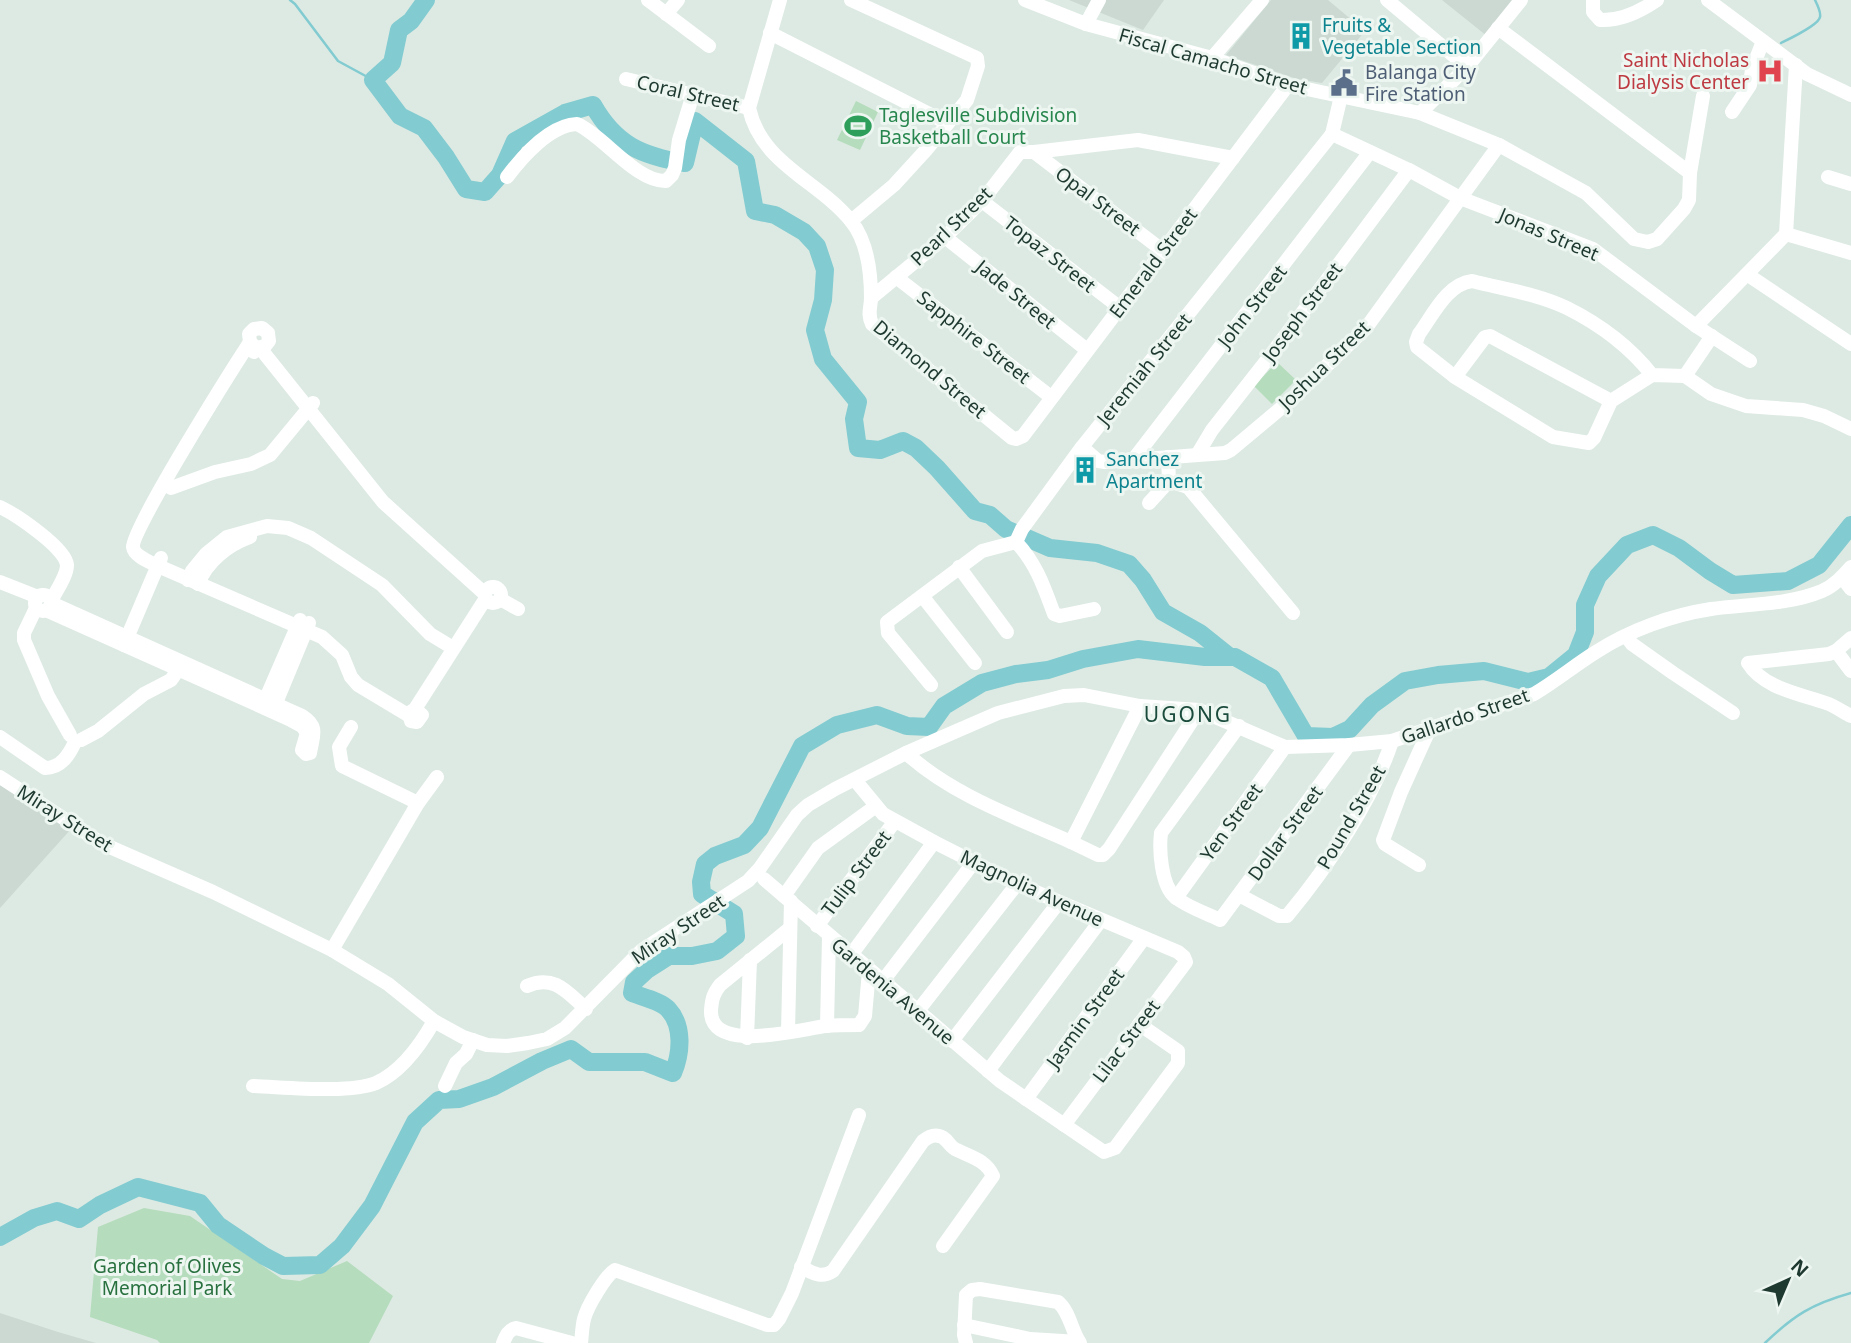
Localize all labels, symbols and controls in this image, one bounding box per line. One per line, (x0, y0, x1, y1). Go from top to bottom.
place label: Fruits & Vegetable Section (1322, 12, 1481, 60)
building icon: Fruits & Vegetable Section (1286, 21, 1316, 51)
street label: Fiscal Camacho Street (1116, 22, 1310, 100)
place label: Saint Nicholas Dialysis Center (1617, 47, 1749, 95)
hospital icon: Saint Nicholas Dialysis Center (1755, 56, 1785, 86)
place label: Balanga City Fire Station (1365, 59, 1476, 107)
public building icon: Balanga City Fire Station (1329, 68, 1359, 98)
street label: Coral Street (634, 69, 742, 117)
place label: Taglesville Subdivision Basketball Court (879, 102, 1077, 150)
sports icon: Taglesville Subdivision Basketball Court (843, 111, 873, 141)
street label: Opal Street (1050, 161, 1146, 242)
street label: Pearl Street (905, 181, 997, 271)
street label: Jonas Street (1493, 201, 1603, 267)
street label: Emerald Street (1103, 202, 1203, 323)
street label: Topaz Street (999, 210, 1101, 298)
street label: Jade Street (969, 252, 1062, 334)
street label: Joseph Street (1255, 257, 1348, 369)
street label: John Street (1210, 259, 1293, 354)
street label: Sapphire Street (912, 284, 1036, 390)
street label: Jeremiah Street (1089, 307, 1197, 432)
street label: Diamond Street (868, 314, 992, 424)
street label: Joshua Street (1271, 315, 1376, 417)
place label: Sanchez Apartment (1106, 446, 1202, 494)
building icon: Sanchez Apartment (1070, 455, 1100, 485)
street label: Gallardo Street (1398, 682, 1533, 750)
district label: UGONG (1144, 700, 1232, 728)
street label: Pound Street (1311, 760, 1391, 874)
street label: Miray Street (12, 778, 118, 858)
street label: Yen Street (1194, 778, 1268, 866)
street label: Dollar Street (1242, 780, 1328, 886)
street label: Tulip Street (815, 825, 897, 921)
street label: Magnolia Avenue (956, 843, 1108, 933)
street label: Miray Street (626, 888, 730, 970)
street label: Gardenia Avenue (826, 932, 960, 1050)
street label: Jasmin Street (1039, 963, 1130, 1075)
street label: Lilac Street (1086, 994, 1166, 1088)
north arrow (1753, 1245, 1823, 1315)
park label: Garden of Olives Memorial Park (93, 1253, 241, 1301)
text: N (1785, 1253, 1814, 1282)

